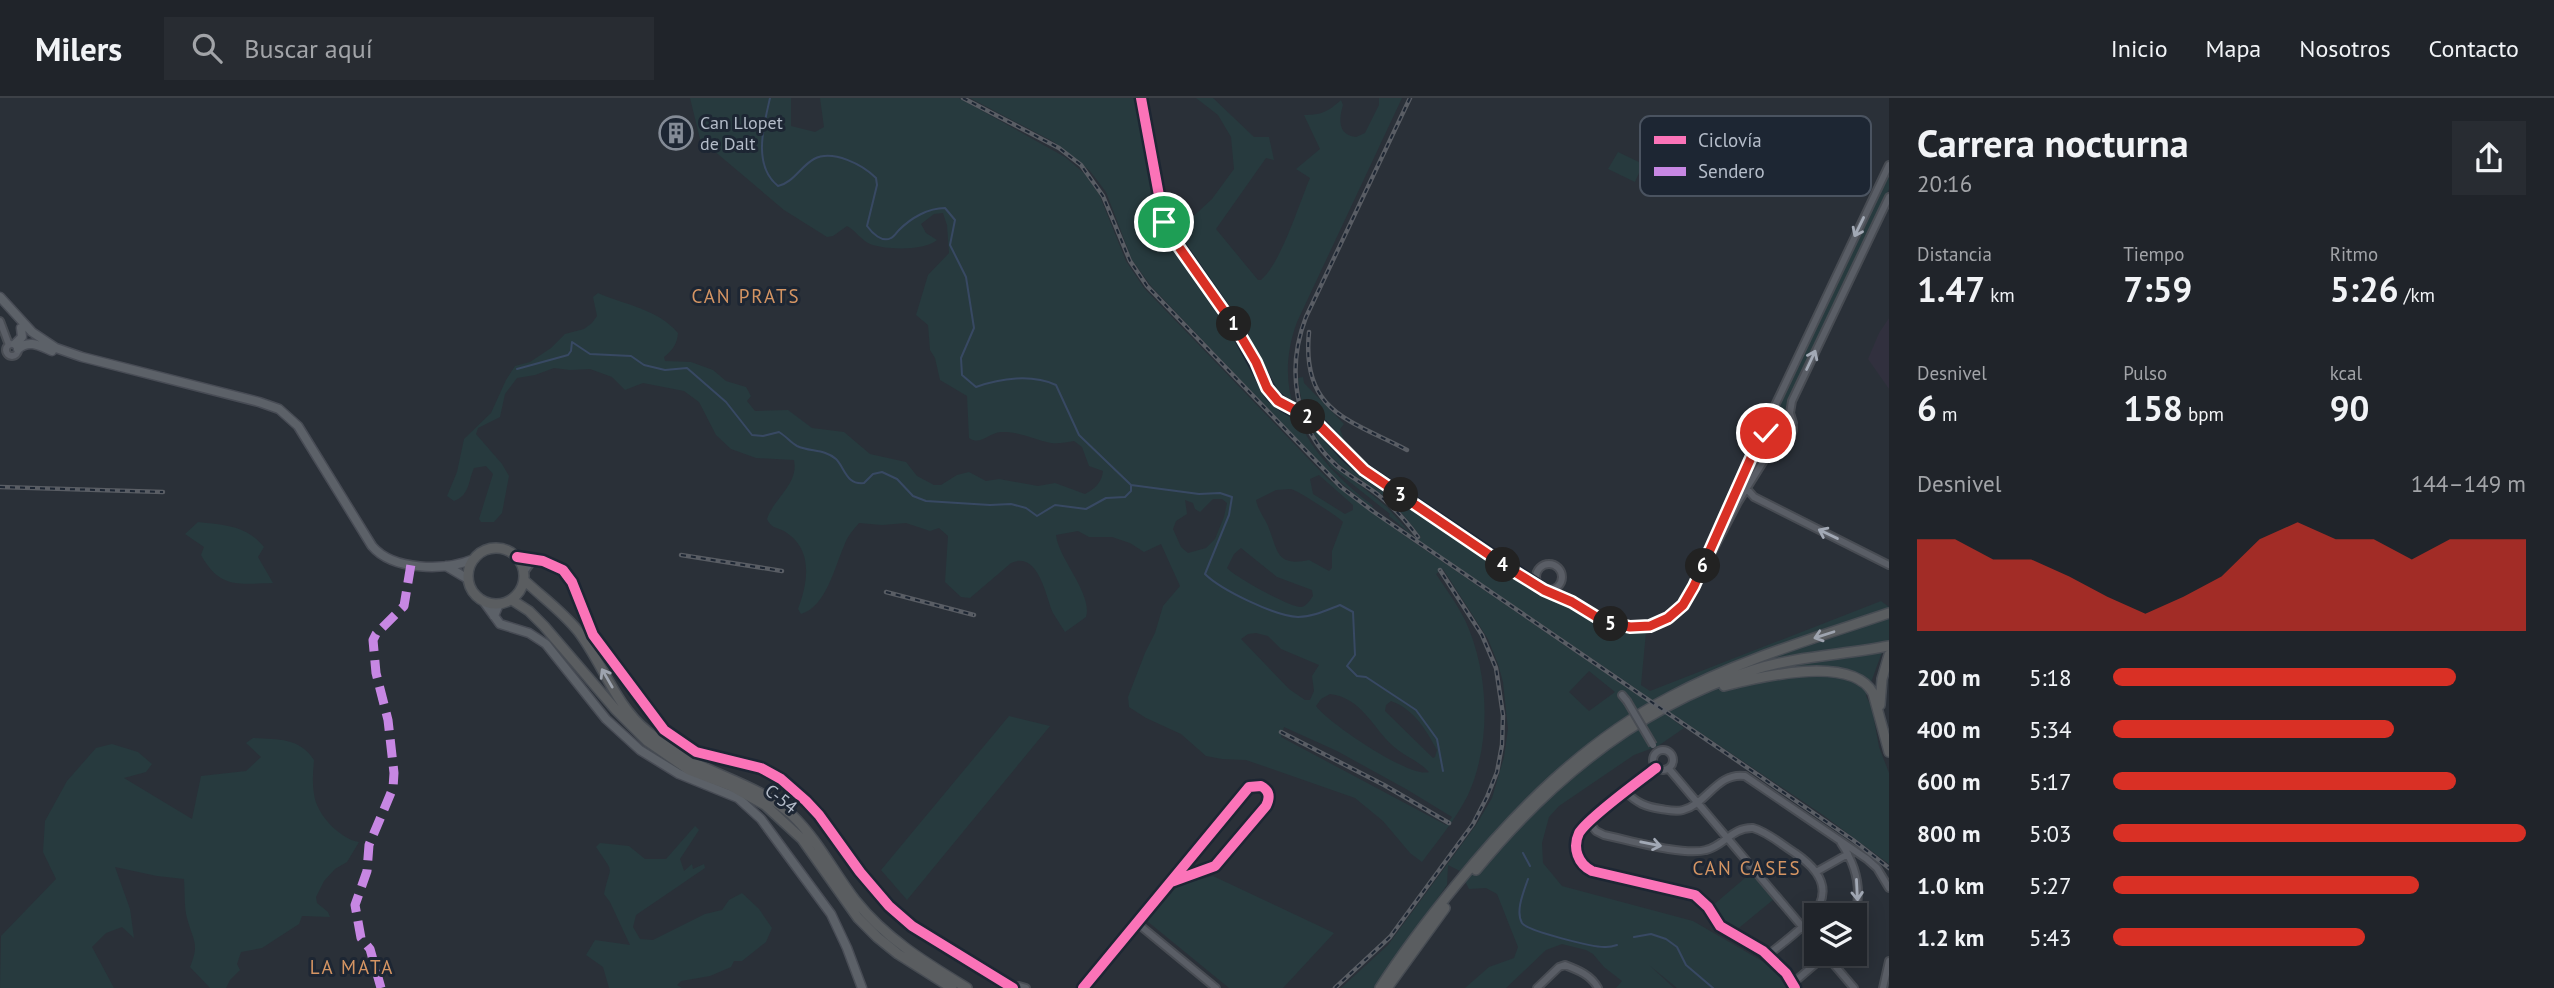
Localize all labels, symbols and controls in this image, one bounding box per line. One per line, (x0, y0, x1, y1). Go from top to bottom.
search box (164, 17, 654, 80)
text: Milers (35, 27, 122, 70)
icon: search (188, 29, 226, 67)
text: Buscar aquí (244, 32, 373, 65)
text: Inicio (2111, 33, 2168, 64)
text: Mapa (2206, 33, 2261, 64)
text: Nosotros (2299, 33, 2391, 64)
text: Contacto (2429, 33, 2519, 64)
place label: Can Llopet de Dalt (700, 111, 783, 155)
building icon: Can Llopet de Dalt (657, 114, 695, 152)
legend (1640, 116, 1871, 196)
text: Carrera nocturna (1917, 118, 2189, 167)
button: share (2452, 121, 2526, 195)
text: Ciclovía (1698, 128, 1762, 152)
text: Sendero (1698, 159, 1765, 183)
text: 20:16 (1917, 169, 1972, 198)
pin (1134, 192, 1194, 252)
icon: arrive (1145, 203, 1183, 241)
one-way arrow (1852, 216, 1866, 237)
text: Distancia (1917, 242, 1992, 266)
text: Tiempo (2123, 242, 2185, 266)
text: Ritmo (2330, 242, 2378, 266)
text: 1.47 (1917, 266, 1985, 312)
text: 7:59 (2123, 266, 2192, 312)
text: 5:26 (2330, 266, 2399, 312)
text: km (1985, 283, 2015, 307)
text: /km (2399, 283, 2435, 307)
district label: CAN PRATS (691, 284, 801, 308)
pin: 1 (1216, 306, 1252, 342)
text: 1 (1228, 311, 1239, 335)
one-way arrow (1805, 350, 1819, 371)
text: Desnivel (1917, 361, 1987, 385)
text: Pulso (2123, 361, 2167, 385)
text: kcal (2330, 361, 2362, 385)
text: 6 (1917, 385, 1937, 431)
text: 158 (2123, 385, 2183, 431)
text: 90 (2330, 385, 2369, 431)
pin: 2 (1290, 400, 1326, 434)
text: m (1937, 402, 1957, 426)
text: bpm (2183, 402, 2224, 426)
pin (1736, 403, 1796, 463)
text: 2 (1302, 404, 1313, 428)
icon: check (1747, 414, 1785, 452)
text: Desnivel (1917, 469, 2001, 498)
text: 144–149 m (2411, 469, 2526, 498)
pin: 3 (1384, 478, 1418, 512)
text: 3 (1395, 482, 1406, 506)
one-way arrow (1818, 527, 1839, 541)
pin: 4 (1486, 547, 1520, 582)
pin: 6 (1686, 548, 1720, 584)
text: 4 (1497, 552, 1508, 576)
text: 6 (1697, 553, 1708, 577)
pin: 5 (1594, 606, 1628, 642)
text: 5 (1605, 611, 1616, 635)
one-way arrow (1814, 630, 1836, 642)
text: 200 m (1917, 663, 1980, 692)
text: 5:18 (2029, 663, 2072, 692)
one-way arrow (600, 668, 613, 689)
text: 400 m (1917, 715, 1980, 744)
text: 5:34 (2029, 715, 2072, 744)
text: 600 m (1917, 767, 1980, 796)
text: 5:17 (2029, 767, 2072, 796)
street label: C-54 (760, 779, 802, 819)
text: 800 m (1917, 819, 1980, 848)
text: 5:03 (2029, 819, 2072, 848)
one-way arrow (1639, 838, 1662, 852)
district label: CAN CASES (1692, 856, 1802, 880)
text: 1.0 km (1917, 871, 1984, 900)
text: 5:27 (2029, 871, 2072, 900)
one-way arrow (1851, 878, 1864, 901)
map controls (1804, 903, 1867, 966)
button: layers (1804, 903, 1867, 966)
text: 1.2 km (1917, 923, 1984, 952)
text: 5:43 (2029, 923, 2072, 952)
district label: LA MATA (310, 955, 394, 979)

